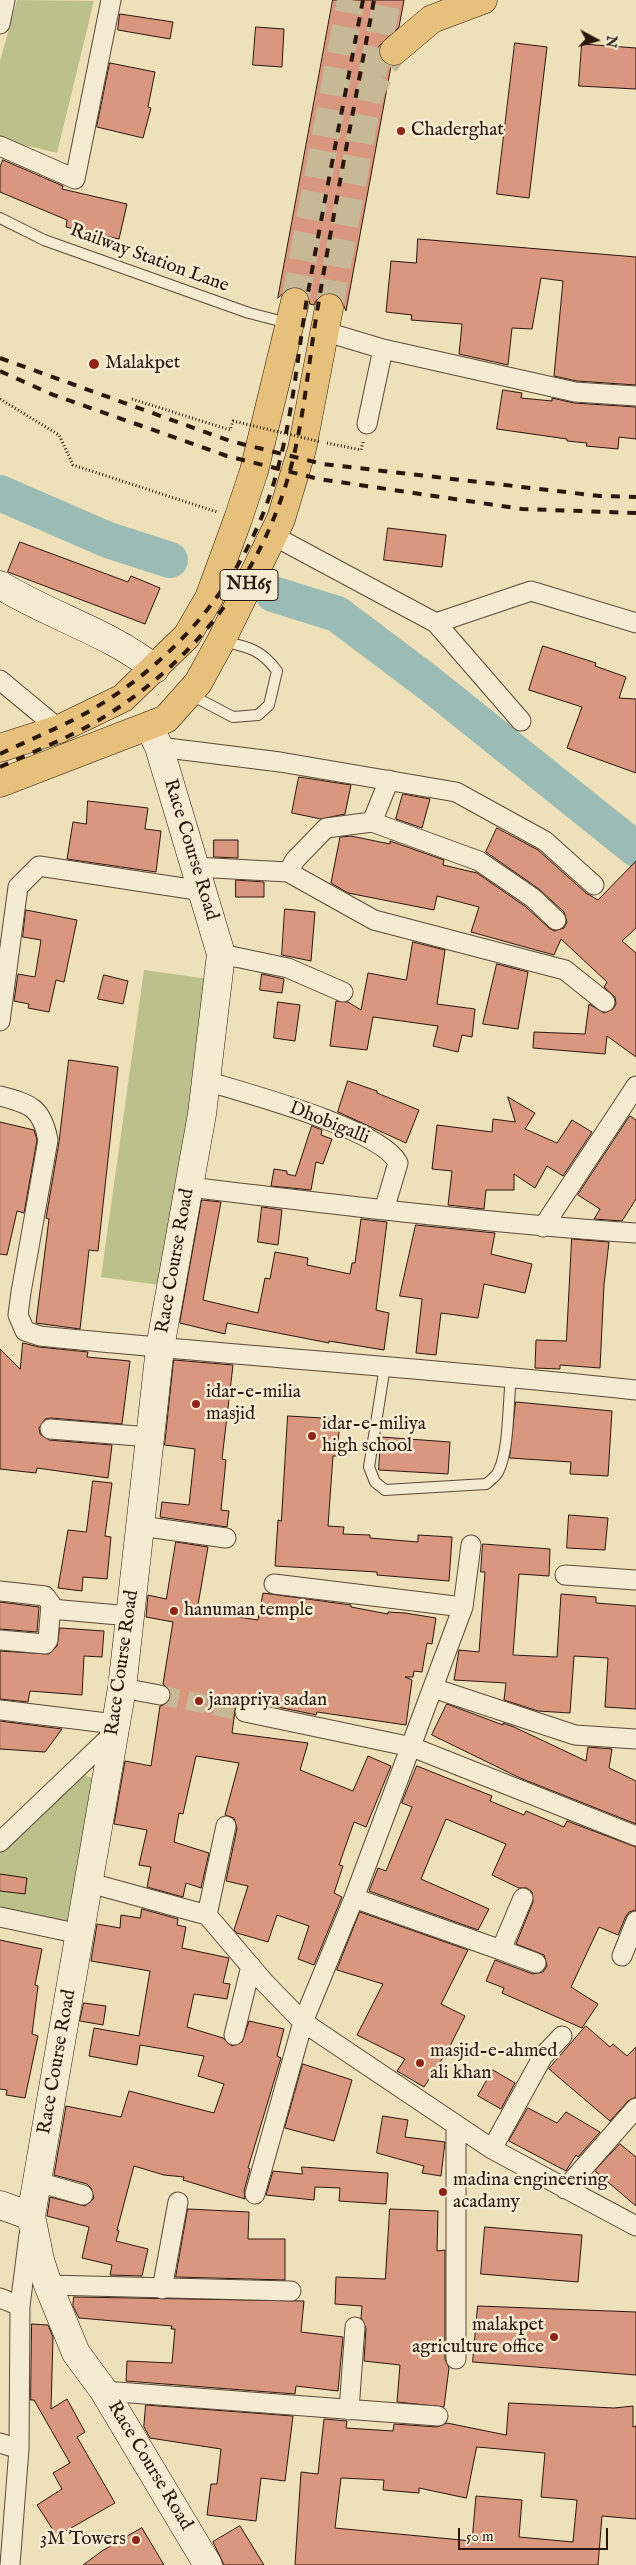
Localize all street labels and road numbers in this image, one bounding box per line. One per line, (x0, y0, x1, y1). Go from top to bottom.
street label: Railway Station Lane (66, 220, 232, 298)
road number: NH65 (220, 570, 278, 600)
street label: Race Course Road (158, 777, 222, 923)
street label: Dhobigalli (285, 1098, 373, 1150)
street label: Race Course Road (152, 1187, 200, 1335)
street label: Race Course Road (102, 1589, 144, 1737)
street label: Race Course Road (34, 1988, 82, 2136)
street label: Race Course Road (101, 2397, 197, 2535)

